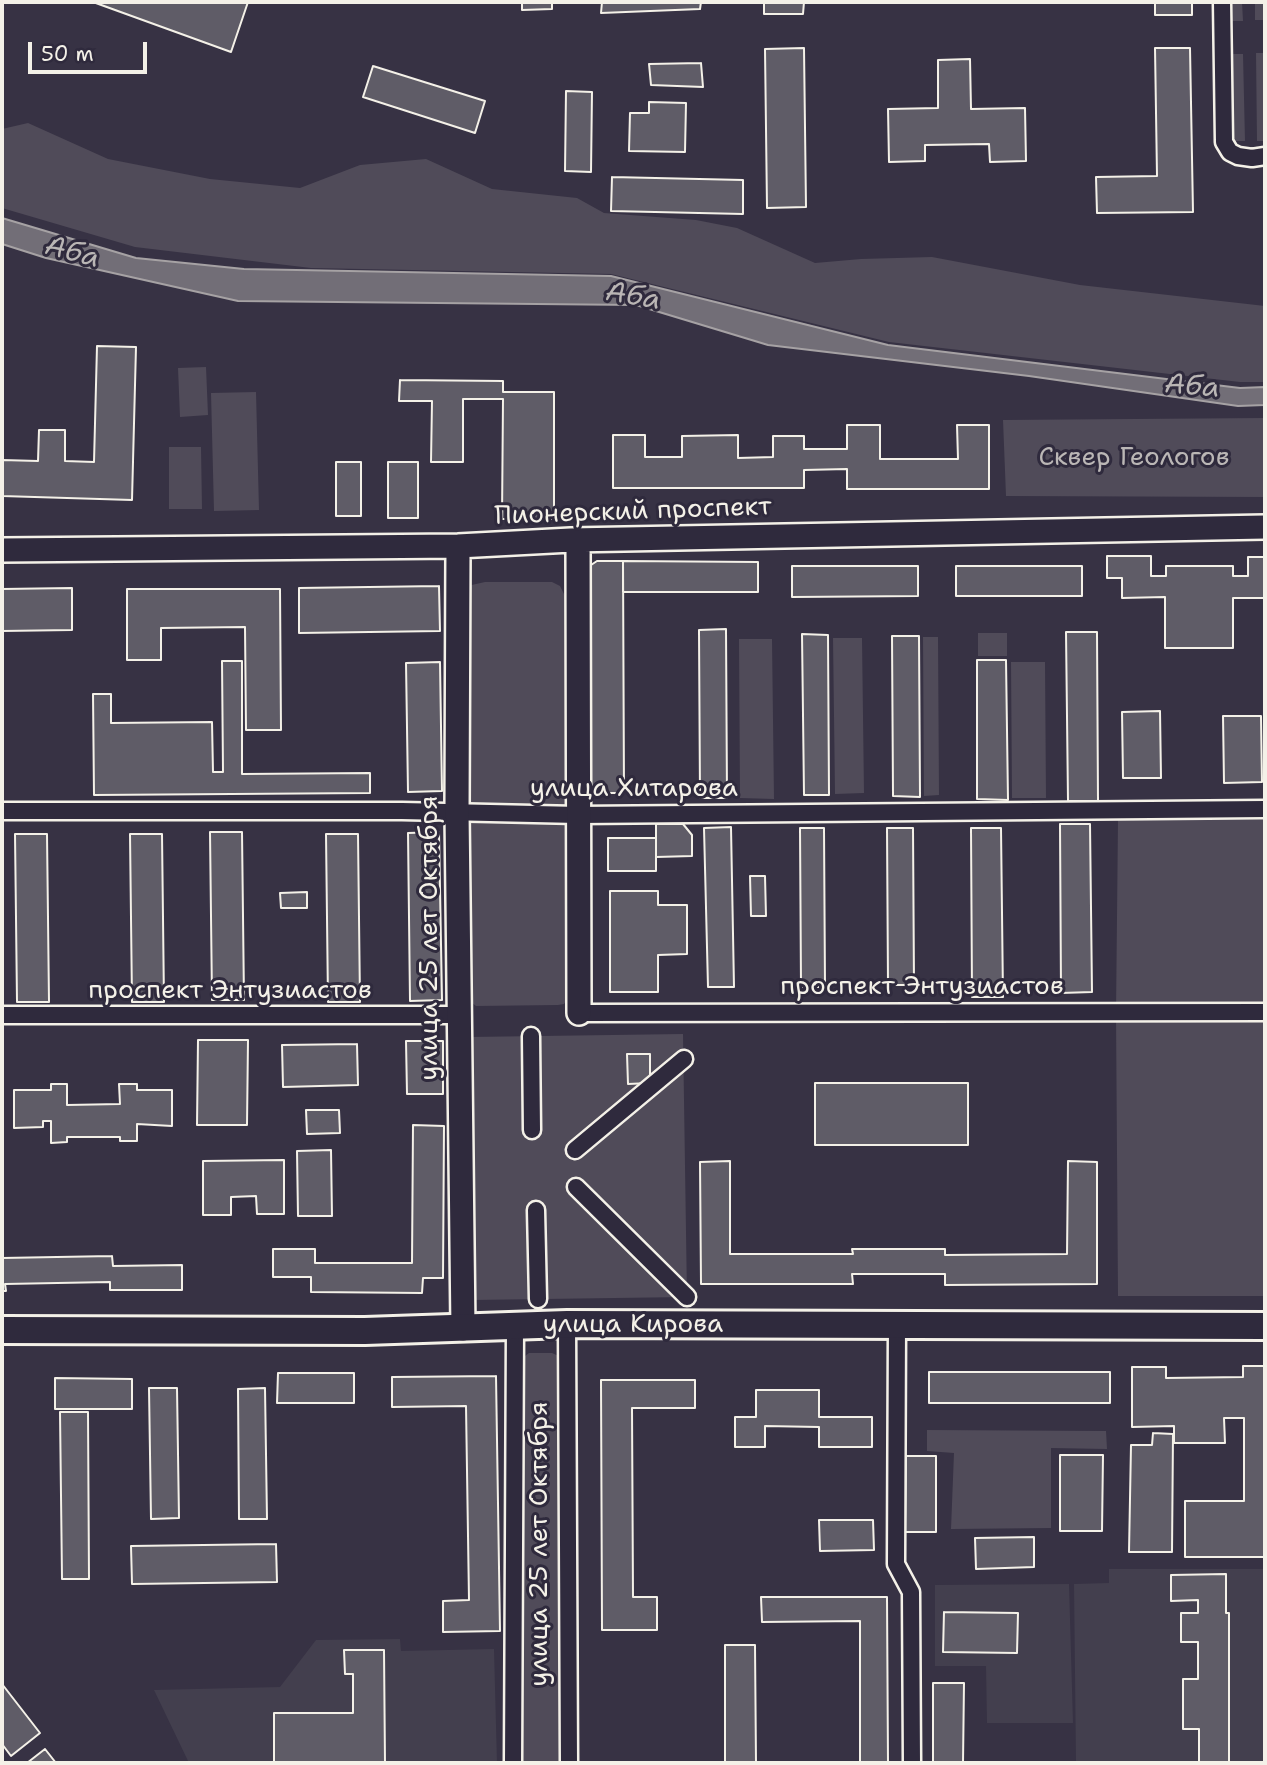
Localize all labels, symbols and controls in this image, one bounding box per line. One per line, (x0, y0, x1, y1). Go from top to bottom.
scale bar (32, 28, 150, 72)
text: 50 m (41, 40, 94, 68)
water label: Аба (41, 230, 103, 276)
water label: Аба (603, 276, 663, 318)
water label: Аба (1163, 368, 1221, 406)
park label: Сквер Геологов (1039, 442, 1229, 474)
street label: Пионерский проспект (494, 492, 772, 532)
street label: улица Хитарова (530, 773, 738, 805)
street label: улица 25 лет Октября (414, 796, 446, 1080)
street label: проспект Энтузиастов (780, 971, 1064, 1003)
street label: проспект Энтузиастов (88, 975, 372, 1007)
street label: улица Кирова (543, 1309, 723, 1341)
street label: улица 25 лет Октября (524, 1402, 556, 1686)

